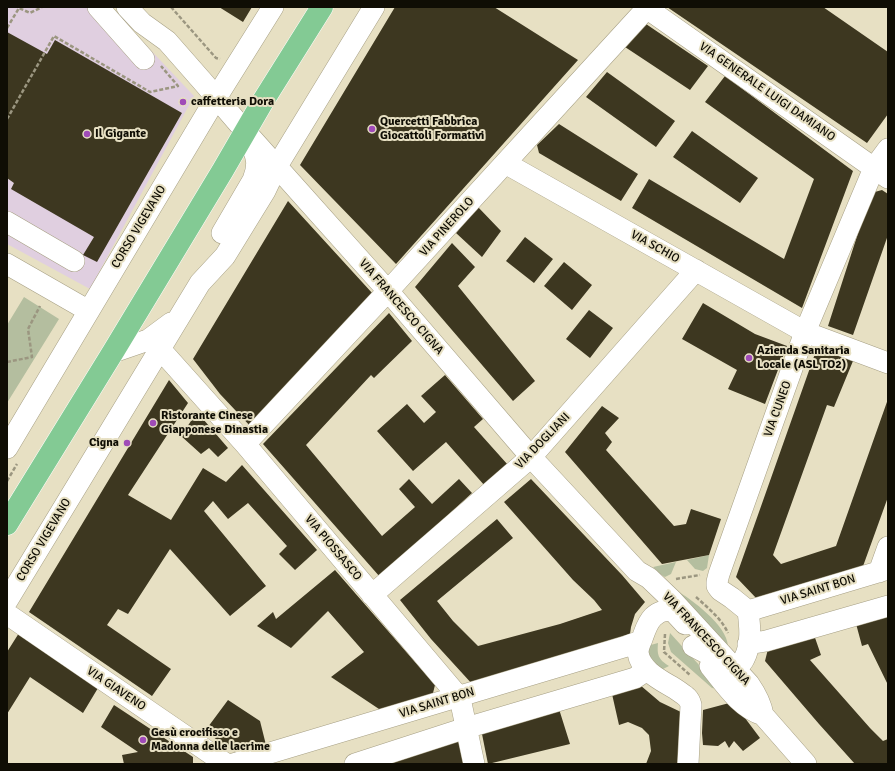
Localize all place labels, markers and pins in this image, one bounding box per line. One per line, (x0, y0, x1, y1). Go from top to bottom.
place label: caffetteria Dora (191, 95, 274, 109)
marker: caffetteria Dora (178, 97, 188, 107)
place label: Quercetti Fabbrica Giocattoli Formativi (380, 115, 484, 143)
marker: Quercetti Fabbrica Giocattoli Formativi (367, 124, 377, 134)
place label: Il Gigante (95, 127, 146, 141)
marker: Il Gigante (82, 129, 92, 139)
place label: Azienda Sanitaria Locale (ASL TO2) (757, 344, 850, 372)
marker: Azienda Sanitaria Locale (ASL TO2) (744, 353, 754, 363)
place label: Ristorante Cinese Giapponese Dinastia (161, 409, 268, 437)
marker: Ristorante Cinese Giapponese Dinastia (148, 418, 158, 428)
place label: Cigna (89, 436, 119, 450)
marker: Cigna (122, 438, 132, 448)
place label: Gesù crocifisso e Madonna delle lacrime (151, 726, 270, 754)
marker: Gesù crocifisso e Madonna delle lacrime (138, 735, 148, 745)

